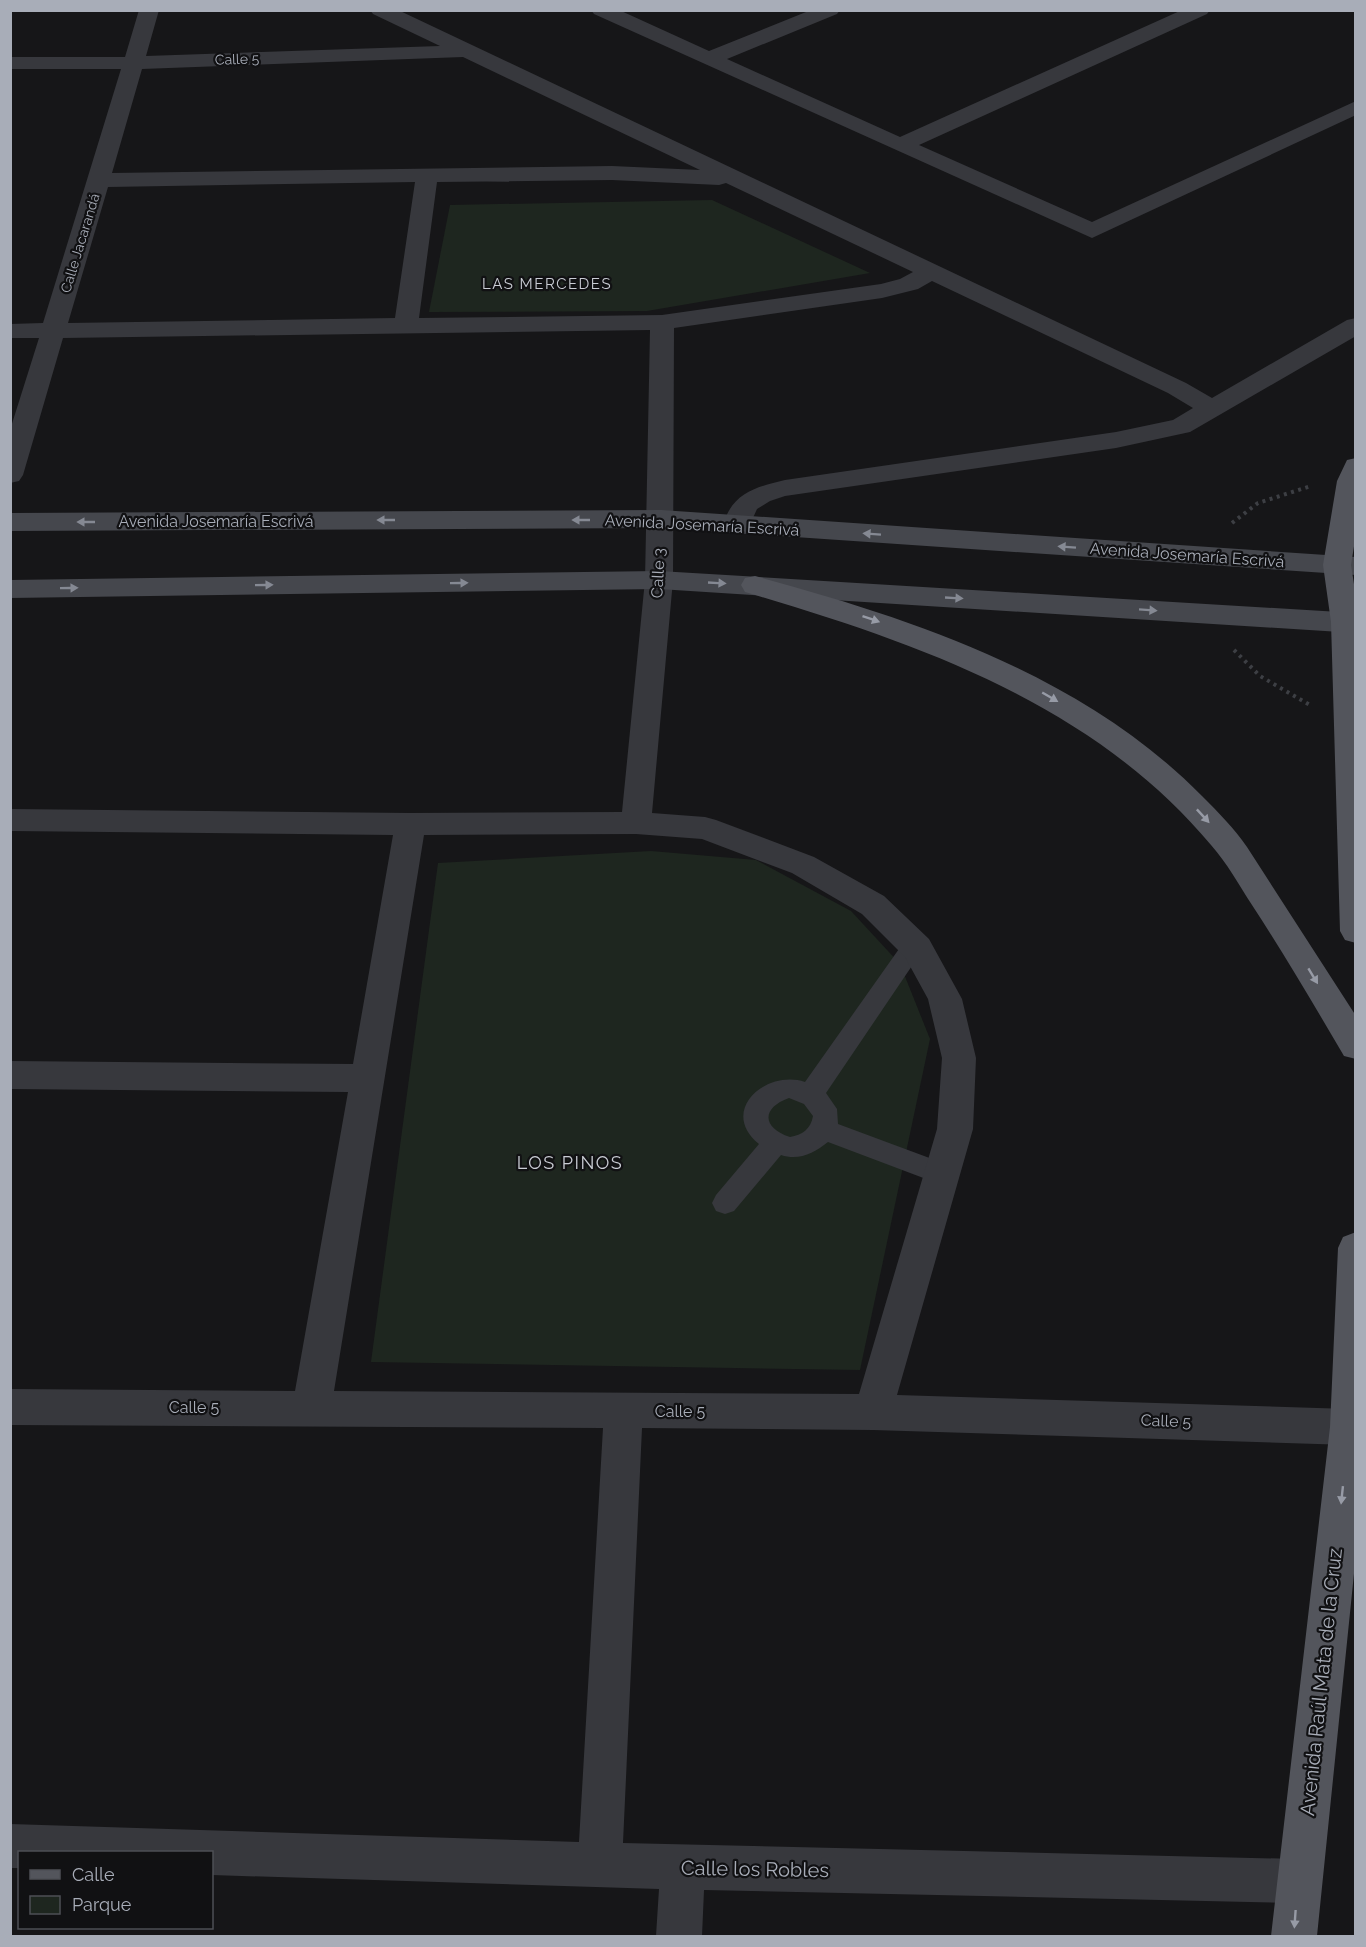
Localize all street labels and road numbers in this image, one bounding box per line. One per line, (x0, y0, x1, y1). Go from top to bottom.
street label: Calle 5 (215, 50, 260, 68)
street label: Calle Jacarandá (57, 191, 103, 295)
street label: Avenida Josemaría Escrivá (604, 510, 800, 540)
street label: Avenida Josemaría Escrivá (119, 512, 313, 531)
street label: Avenida Josemaría Escrivá (1089, 539, 1285, 571)
street label: Calle 3 (647, 547, 669, 599)
street label: Calle 5 (169, 1398, 220, 1417)
street label: Calle 5 (655, 1402, 706, 1421)
street label: Calle 5 (1140, 1411, 1192, 1431)
street label: Avenida Raúl Mata de la Cruz (1295, 1547, 1347, 1817)
street label: Calle los Robles (681, 1856, 829, 1882)

